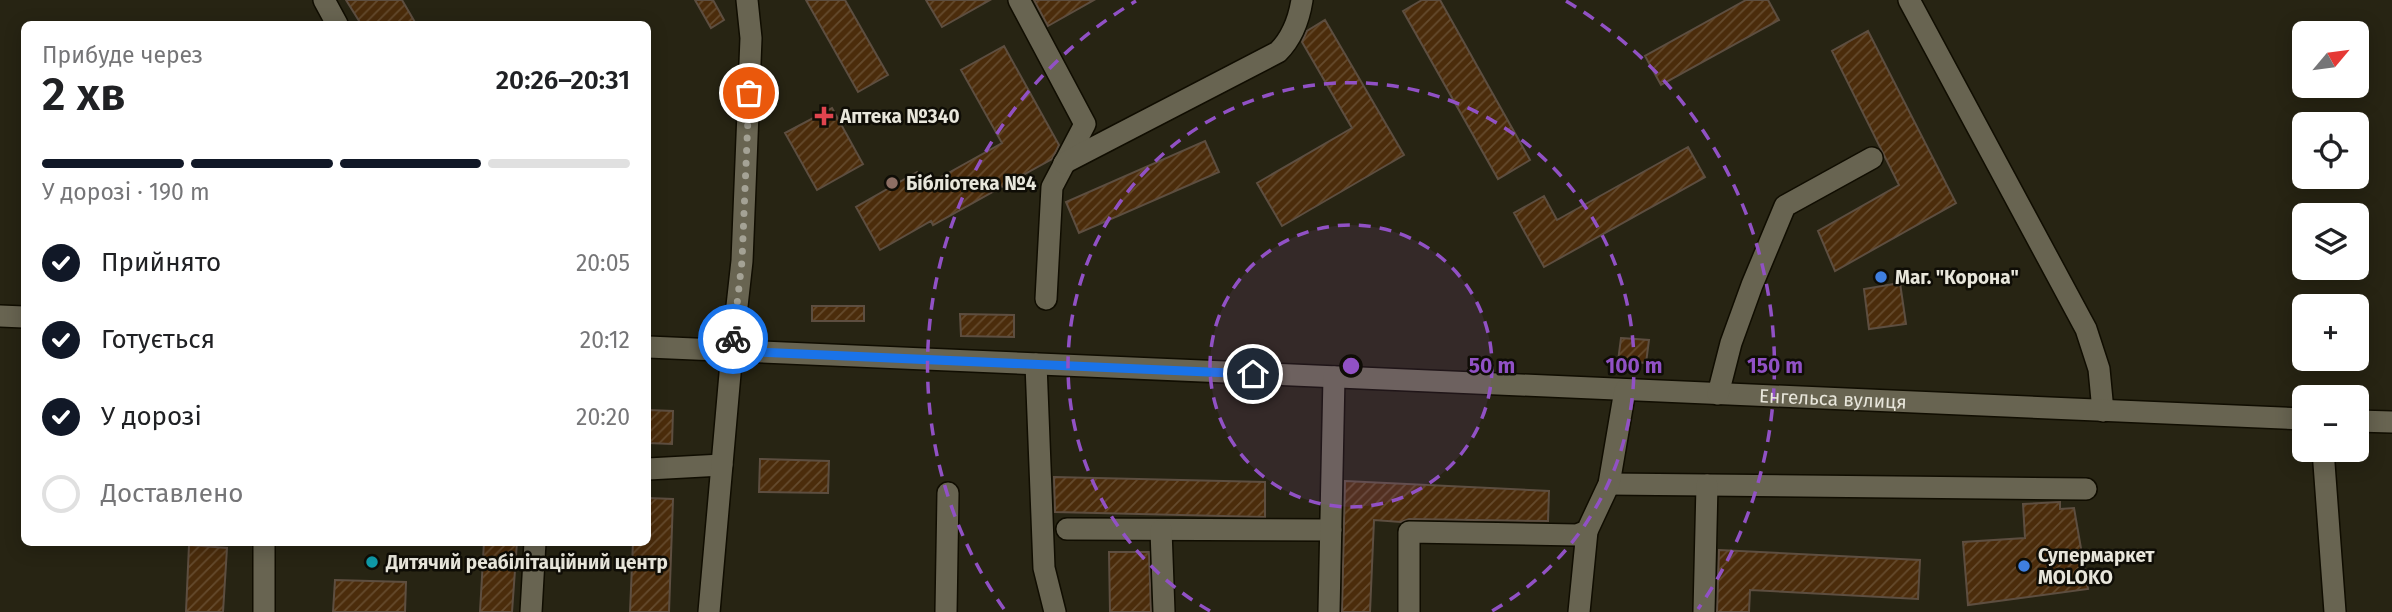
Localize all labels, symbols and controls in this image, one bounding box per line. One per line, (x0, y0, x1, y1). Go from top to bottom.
north arrow (2292, 21, 2370, 98)
map controls (2292, 21, 2369, 462)
text: Прибуде через (42, 41, 203, 69)
pin (719, 63, 779, 123)
text: 20:26–20:31 (496, 65, 630, 96)
text: 2 хв (42, 67, 126, 122)
icon: bag (730, 74, 768, 112)
place label: Аптека №340 (839, 105, 960, 128)
marker: Аптека №340 (814, 106, 834, 126)
button: locate (2292, 112, 2369, 189)
place label: Бібліотека №4 (906, 172, 1037, 195)
marker: Бібліотека №4 (884, 175, 900, 191)
text: У дорозі · 190 m (42, 178, 210, 206)
button: layers (2292, 203, 2369, 280)
icon: check (42, 244, 80, 282)
text: Прийнято (101, 247, 221, 278)
text: 20:05 (576, 249, 630, 277)
place label: Маг. "Корона" (1895, 266, 2019, 289)
marker: Маг. "Корона" (1873, 269, 1889, 285)
button: + (2292, 294, 2369, 371)
courier (698, 304, 768, 374)
icon: bike (714, 320, 752, 358)
icon: check (42, 321, 80, 359)
text: Готується (101, 324, 215, 355)
text: 20:12 (580, 326, 630, 354)
pin (1223, 344, 1283, 404)
text: 50 m (1469, 353, 1515, 379)
text: 100 m (1605, 353, 1663, 379)
text: 150 m (1747, 353, 1803, 379)
centre of rings (1339, 354, 1363, 378)
icon: home (1234, 355, 1272, 393)
street label: Енгельса вулиця (1759, 384, 1907, 414)
button: − (2292, 385, 2369, 462)
icon: check (42, 398, 80, 436)
text: У дорозі (101, 401, 202, 432)
text: 20:20 (576, 403, 630, 431)
text: Доставлено (101, 478, 243, 509)
place label: Супермаркет MOLOKO (2038, 544, 2155, 589)
place label: Дитячий реабілітаційний центр (385, 551, 668, 574)
marker: Дитячий реабілітаційний центр (364, 554, 380, 570)
marker: Супермаркет MOLOKO (2016, 558, 2032, 574)

